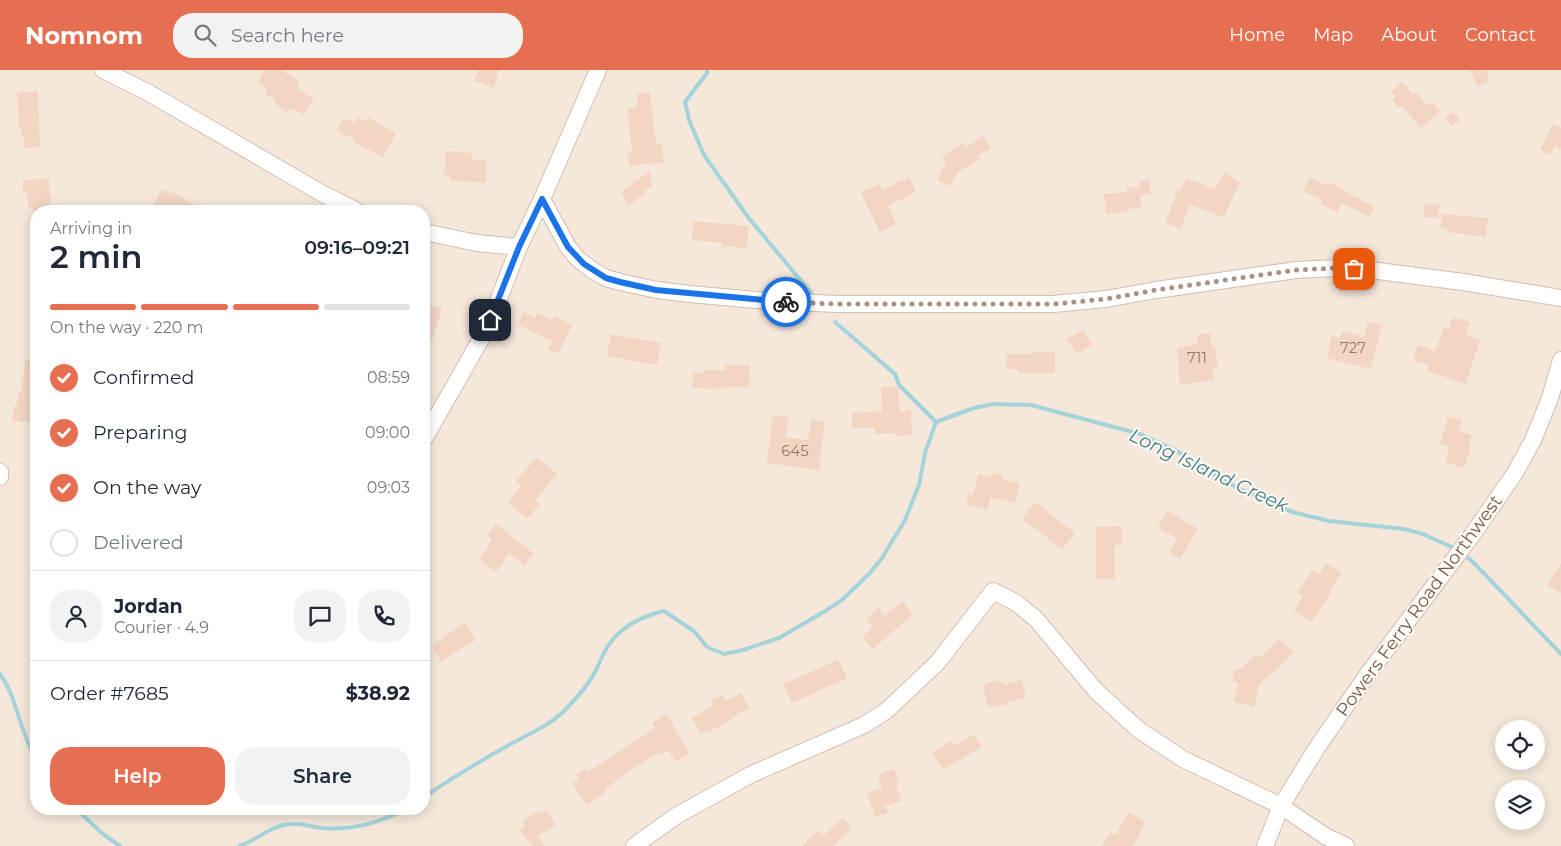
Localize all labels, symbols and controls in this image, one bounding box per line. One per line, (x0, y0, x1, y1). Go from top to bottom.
search box (173, 13, 523, 58)
text: Nomnom (25, 21, 143, 50)
icon: search (191, 21, 219, 49)
text: Search here (231, 24, 344, 47)
text: Home (1229, 24, 1285, 46)
text: Map (1313, 24, 1353, 46)
text: About (1381, 24, 1437, 46)
text: Contact (1465, 24, 1536, 46)
text: Arriving in (50, 219, 132, 238)
text: 09:16–09:21 (304, 236, 410, 259)
text: 2 min (50, 237, 142, 276)
pin (1333, 248, 1375, 290)
icon: bag (1340, 255, 1368, 283)
courier (761, 277, 811, 327)
icon: bike (772, 288, 800, 316)
pin (469, 299, 511, 341)
icon: home (476, 306, 504, 334)
text: On the way · 220 m (50, 318, 203, 337)
house number: 727 (1340, 338, 1366, 357)
house number: 711 (1187, 348, 1207, 367)
icon: check (50, 364, 78, 392)
text: Confirmed (93, 366, 194, 389)
text: 08:59 (367, 368, 410, 387)
icon: check (50, 419, 78, 447)
text: Preparing (93, 421, 188, 444)
text: 09:00 (365, 423, 410, 442)
water label: Long Island Creek (1126, 424, 1293, 518)
house number: 645 (781, 441, 809, 460)
icon: check (50, 474, 78, 502)
text: On the way (93, 476, 201, 499)
text: 09:03 (367, 478, 410, 497)
street label: Powers Ferry Road Northwest (1331, 491, 1507, 721)
text: Delivered (93, 531, 184, 554)
button: person (50, 590, 102, 642)
button: chat (294, 590, 346, 642)
button: phone (358, 590, 410, 642)
text: Jordan (114, 595, 183, 618)
text: Courier · 4.9 (114, 618, 209, 637)
text: Order #7685 (50, 682, 169, 705)
text: $38.92 (346, 682, 410, 705)
map controls (1495, 720, 1545, 830)
button: locate (1495, 720, 1545, 770)
button: Help (50, 747, 225, 805)
button: Share (235, 747, 410, 805)
button: layers (1495, 780, 1545, 830)

